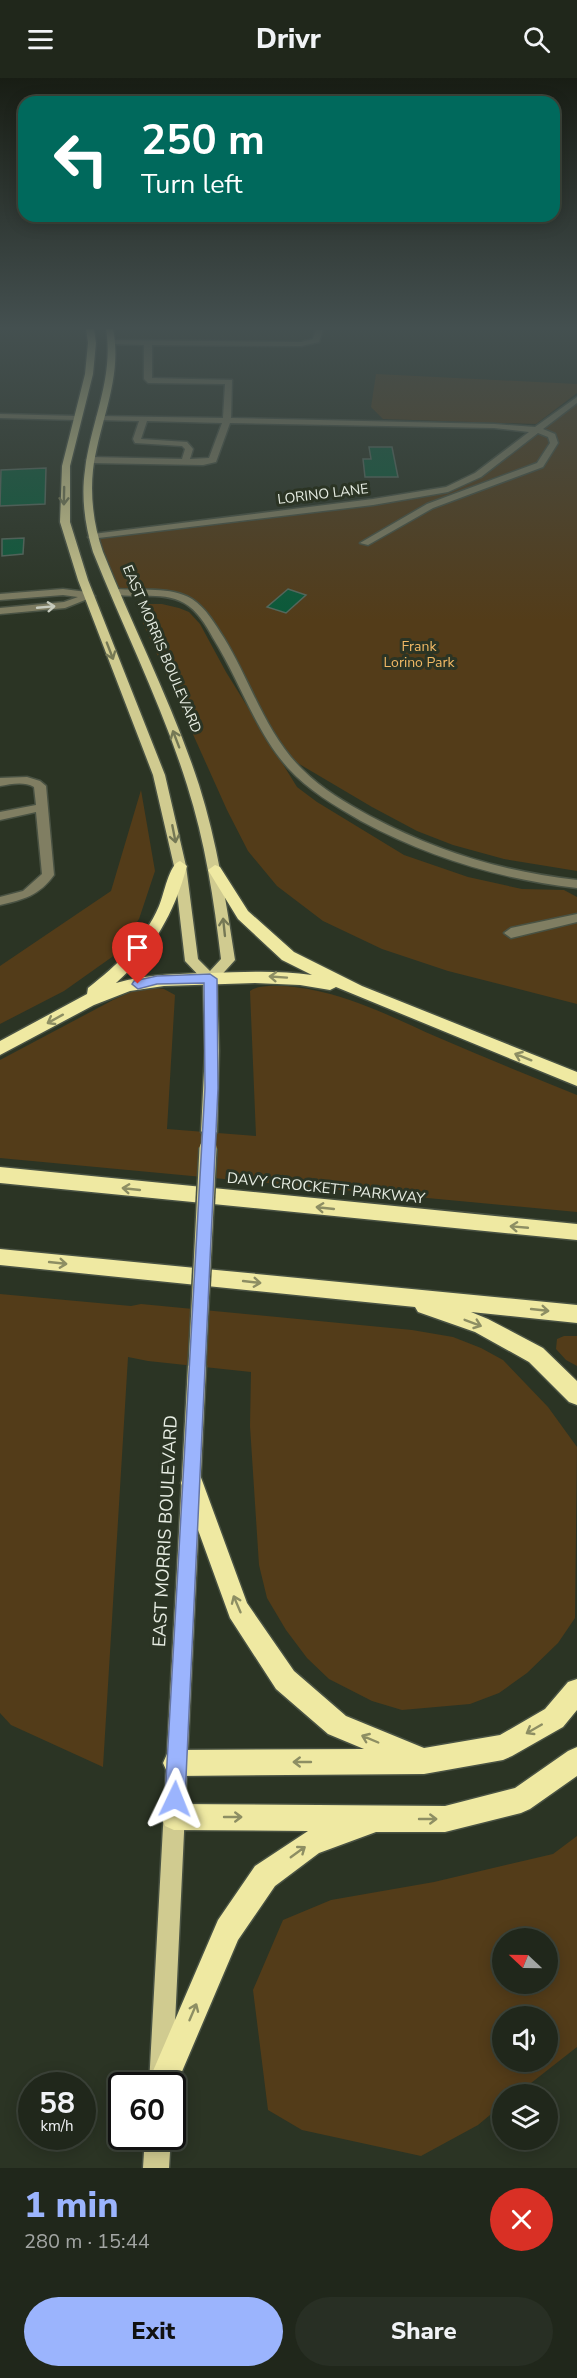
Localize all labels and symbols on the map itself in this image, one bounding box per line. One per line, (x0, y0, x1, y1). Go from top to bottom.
street label: LORINO LANE (276, 479, 370, 509)
one-way arrow (58, 485, 70, 505)
street label: EAST MORRIS BOULEVARD (118, 562, 206, 736)
one-way arrow (35, 601, 55, 612)
park label: Frank Lorino Park (384, 637, 455, 672)
one-way arrow (105, 641, 116, 660)
one-way arrow (170, 730, 181, 748)
one-way arrow (169, 824, 180, 844)
one-way arrow (218, 918, 229, 938)
pin (112, 922, 163, 984)
one-way arrow (269, 971, 289, 982)
one-way arrow (47, 1013, 64, 1025)
one-way arrow (514, 1051, 532, 1062)
street label: DAVY CROCKETT PARKWAY (226, 1168, 427, 1208)
one-way arrow (121, 1183, 141, 1194)
one-way arrow (315, 1202, 335, 1213)
one-way arrow (509, 1221, 529, 1232)
one-way arrow (48, 1258, 68, 1269)
one-way arrow (242, 1277, 262, 1288)
one-way arrow (530, 1305, 550, 1316)
one-way arrow (463, 1318, 482, 1329)
street label: EAST MORRIS BOULEVARD (147, 1414, 183, 1648)
one-way arrow (230, 1595, 242, 1613)
one-way arrow (526, 1724, 543, 1736)
one-way arrow (361, 1733, 380, 1744)
one-way arrow (293, 1756, 313, 1768)
position arrow (143, 1767, 207, 1831)
one-way arrow (222, 1812, 242, 1823)
one-way arrow (417, 1813, 437, 1825)
one-way arrow (289, 1846, 305, 1859)
north arrow (492, 1928, 558, 1994)
one-way arrow (188, 2003, 199, 2021)
speed limit sign: 60 (108, 2072, 186, 2150)

